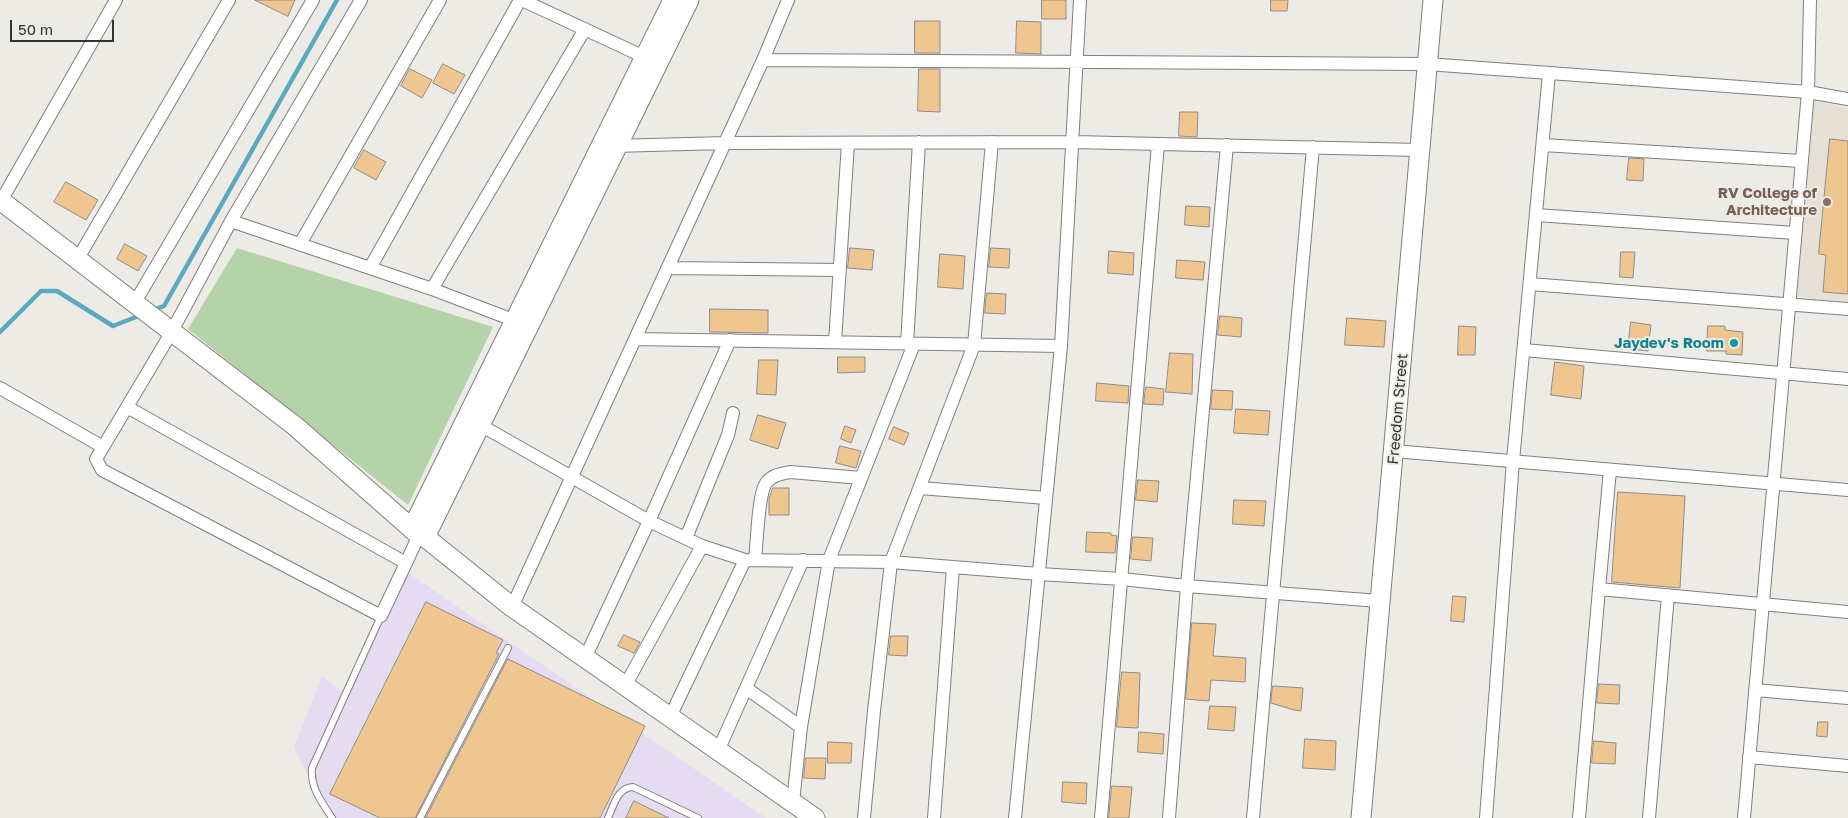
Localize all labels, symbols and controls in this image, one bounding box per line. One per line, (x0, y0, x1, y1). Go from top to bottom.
scale bar (12, 10, 116, 42)
text: 50 m (18, 20, 53, 38)
place label: RV College of Architecture (1718, 184, 1817, 219)
marker: RV College of Architecture (1821, 196, 1833, 208)
place label: Jaydev's Room (1614, 334, 1724, 352)
marker: Jaydev's Room (1728, 337, 1740, 349)
street label: Freedom Street (1384, 353, 1412, 465)

